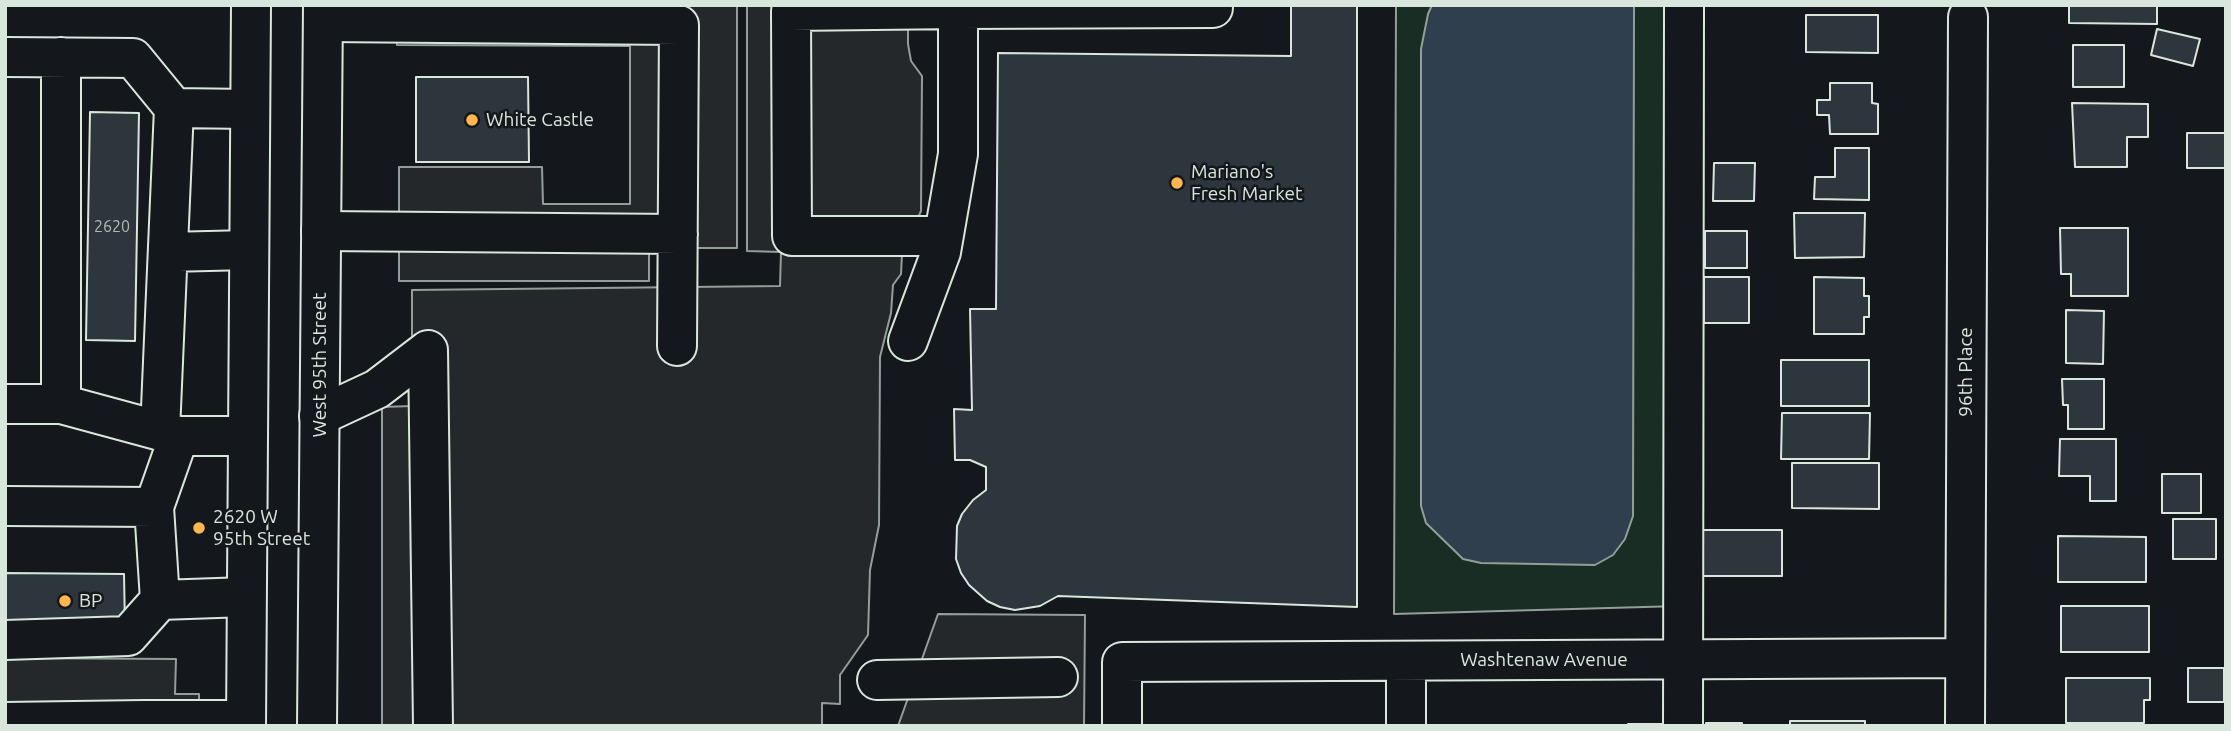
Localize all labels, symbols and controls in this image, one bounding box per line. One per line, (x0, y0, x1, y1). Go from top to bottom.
place label: White Castle (486, 109, 594, 131)
marker: White Castle (464, 112, 480, 128)
place label: Mariano's Fresh Market (1191, 161, 1302, 205)
marker: Mariano's Fresh Market (1169, 175, 1185, 191)
house number: 2620 (94, 217, 130, 237)
street label: West 95th Street (309, 293, 331, 437)
street label: 96th Place (1955, 327, 1977, 417)
place label: 2620 W 95th Street (213, 506, 310, 550)
marker: 2620 W 95th Street (191, 520, 207, 536)
place label: BP (79, 590, 102, 612)
marker: BP (57, 593, 73, 609)
street label: Washtenaw Avenue (1460, 649, 1628, 671)

